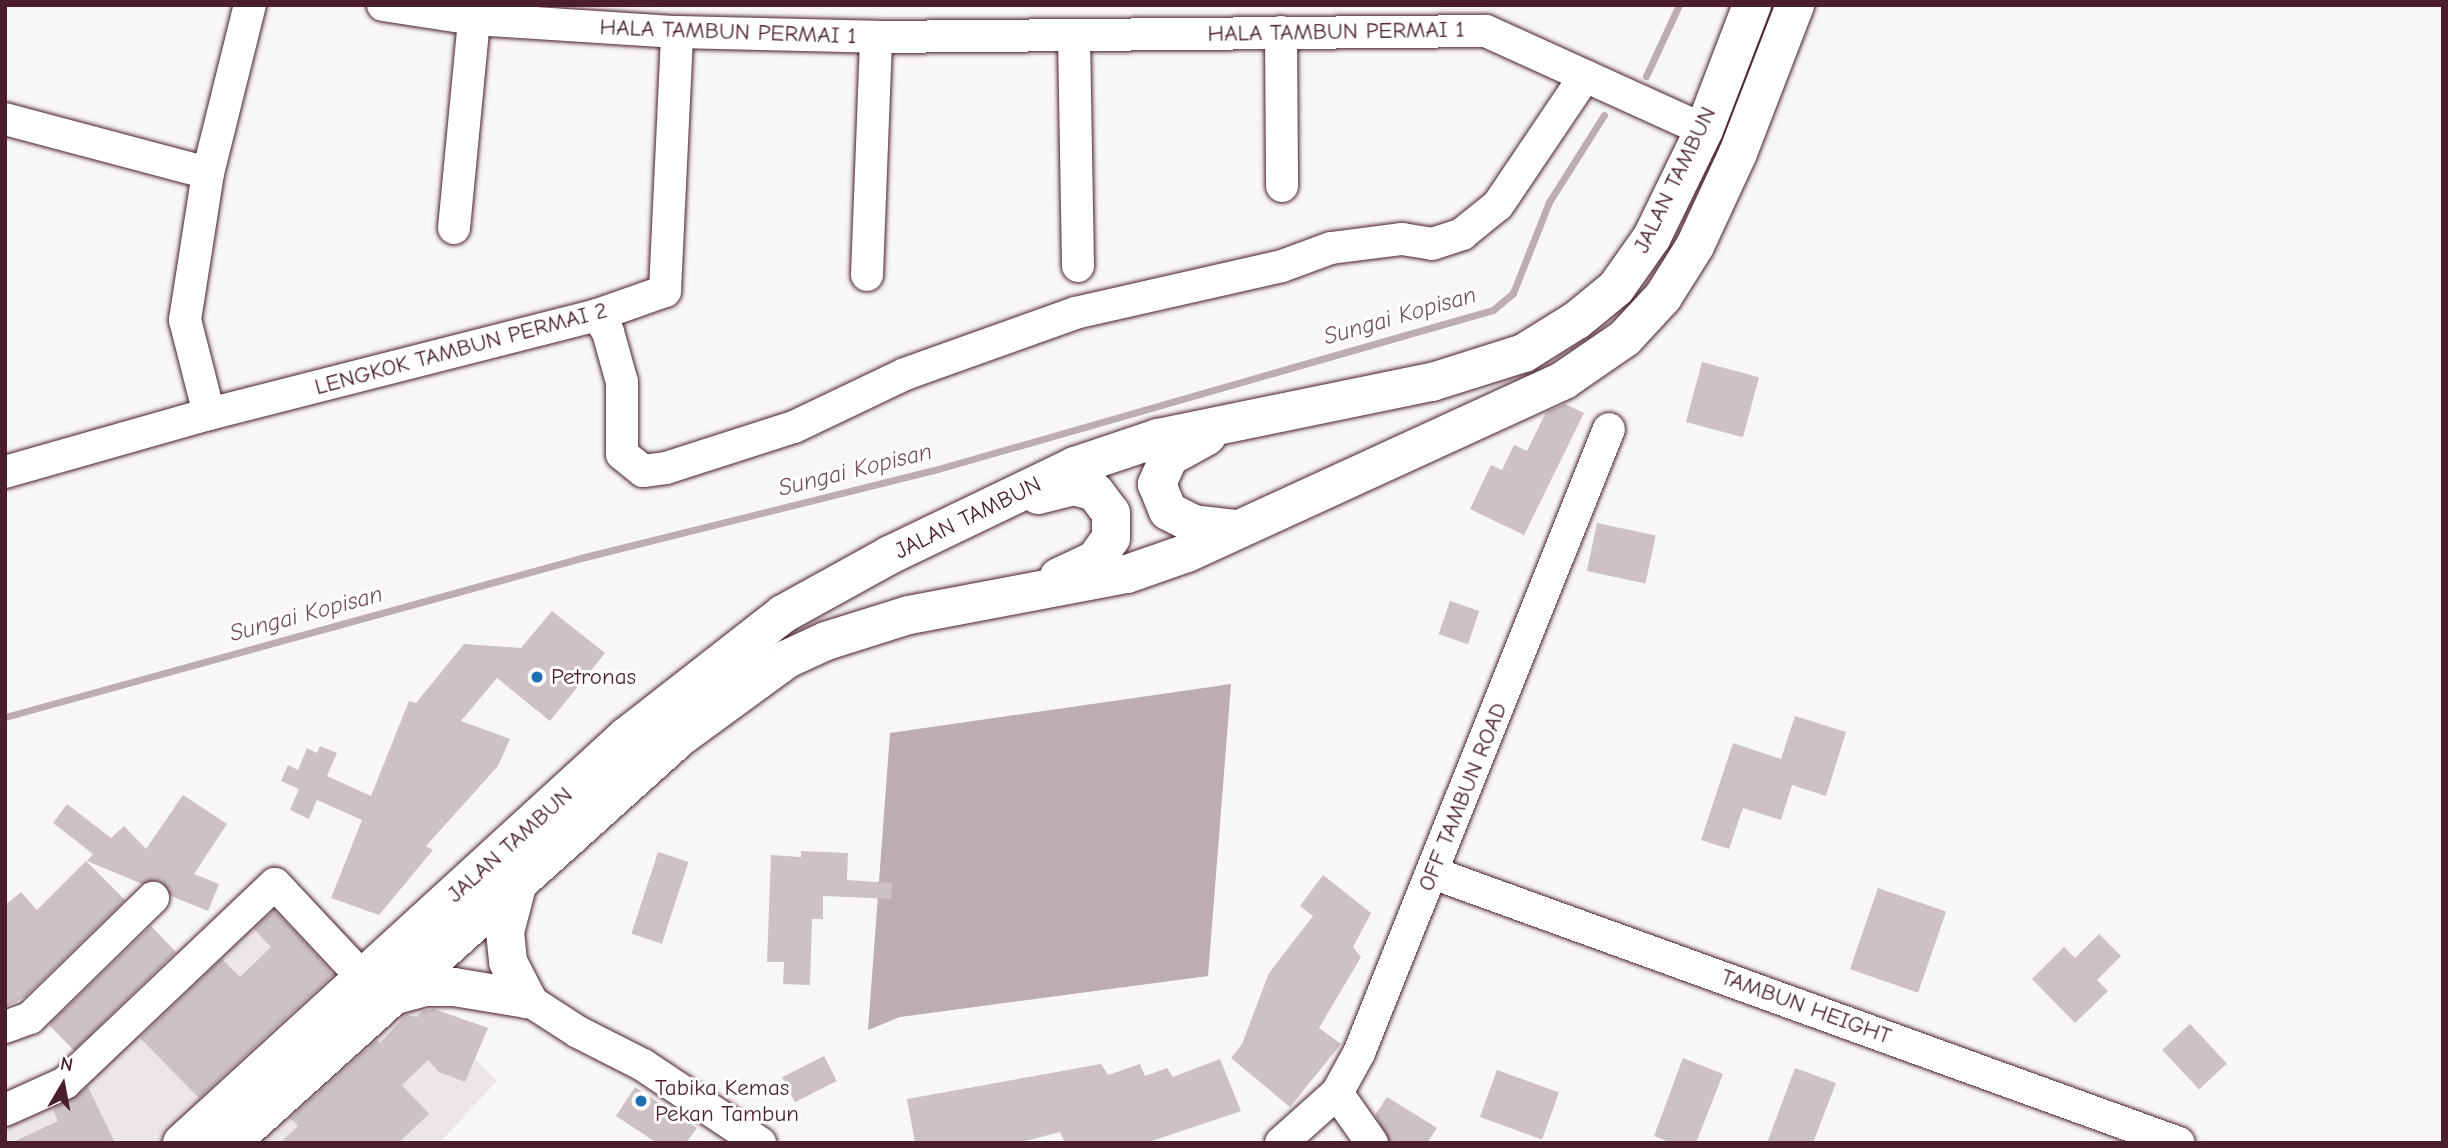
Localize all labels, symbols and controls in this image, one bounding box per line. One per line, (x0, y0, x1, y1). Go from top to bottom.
street label: HALA TAMBUN PERMAI 1 (599, 14, 857, 50)
street label: HALA TAMBUN PERMAI 1 (1207, 16, 1465, 48)
street label: JALAN TAMBUN (1628, 102, 1722, 258)
water label: Sungai Kopisan (1320, 280, 1480, 352)
street label: LENGKOK TAMBUN PERMAI 2 (312, 297, 610, 401)
water label: Sungai Kopisan (775, 437, 935, 503)
street label: JALAN TAMBUN (890, 471, 1046, 565)
water label: Sungai Kopisan (226, 580, 386, 648)
place label: Petronas (551, 663, 636, 691)
marker: Petronas (529, 669, 545, 685)
street label: OFF TAMBUN ROAD (1413, 699, 1513, 895)
street label: JALAN TAMBUN (442, 781, 578, 909)
street label: TAMBUN HEIGHT (1717, 963, 1895, 1051)
north arrow (28, 1050, 98, 1120)
text: N (59, 1052, 75, 1076)
place label: Tabika Kemas Pekan Tambun (655, 1074, 799, 1128)
marker: Tabika Kemas Pekan Tambun (633, 1093, 649, 1109)

